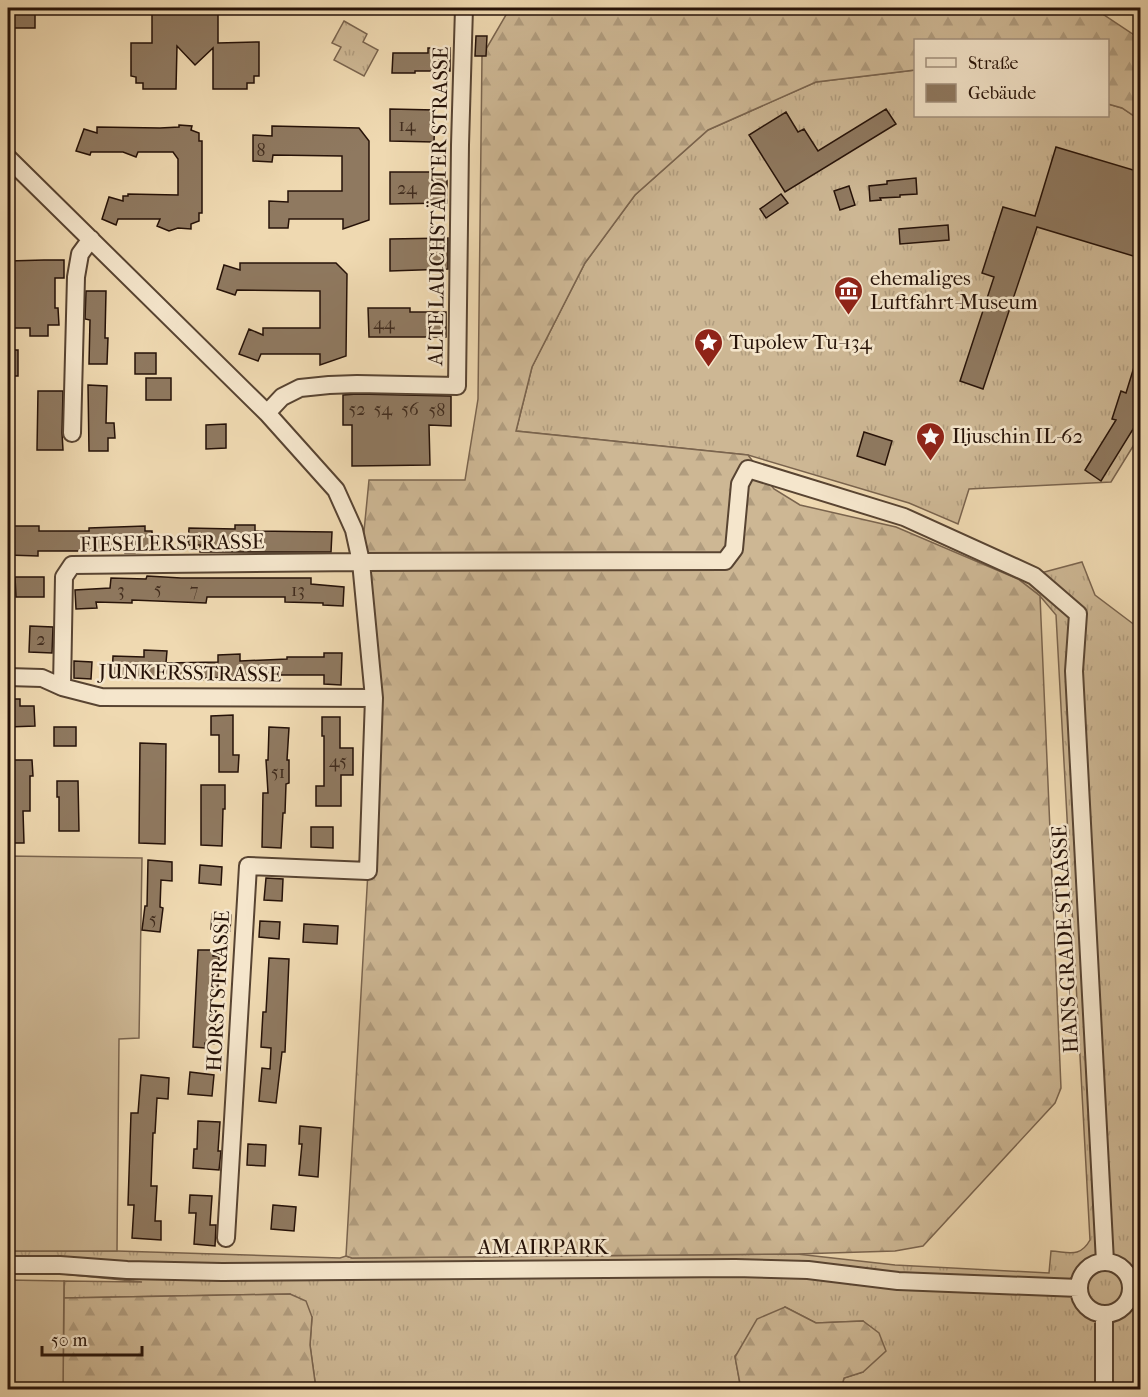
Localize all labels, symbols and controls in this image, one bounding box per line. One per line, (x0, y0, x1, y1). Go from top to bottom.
legend (914, 39, 1109, 117)
street label: ALTE LAUCHSTÄDTER STRASSE (423, 46, 453, 367)
text: Straße (968, 53, 1019, 74)
text: Gebäude (968, 83, 1036, 104)
house number: 14 (398, 115, 416, 136)
house number: 8 (256, 140, 266, 161)
house number: 24 (397, 178, 417, 199)
place label: ehemaliges Luftfahrt-Museum (870, 266, 1038, 314)
museum icon: ehemaliges Luftfahrt-Museum (833, 274, 865, 316)
house number: 44 (373, 313, 395, 334)
place icon: Tupolew Tu-134 (692, 326, 724, 368)
place label: Tupolew Tu-134 (729, 330, 873, 354)
house number: 52 (348, 399, 366, 420)
house number: 54 (374, 399, 393, 420)
house number: 56 (401, 399, 419, 420)
house number: 58 (429, 400, 445, 421)
place icon: Iljuschin IL-62 (915, 420, 947, 462)
place label: Iljuschin IL-62 (952, 424, 1083, 448)
street label: FIESELERSTRASSE (79, 529, 265, 557)
house number: 5 (154, 579, 162, 600)
house number: 3 (117, 580, 125, 601)
house number: 7 (190, 580, 199, 601)
house number: 13 (291, 580, 305, 601)
house number: 2 (36, 629, 46, 650)
street label: JUNKERSSTRASSE (96, 659, 282, 687)
house number: 45 (329, 751, 347, 772)
house number: 51 (271, 762, 285, 783)
street label: HANS-GRADE-STRASSE (1047, 824, 1083, 1054)
house number: 5 (149, 909, 157, 930)
street label: HORSTSTRASSE (202, 910, 234, 1072)
street label: AM AIRPARK (477, 1235, 610, 1259)
scale bar (42, 1319, 142, 1357)
text: 50 m (51, 1330, 88, 1351)

